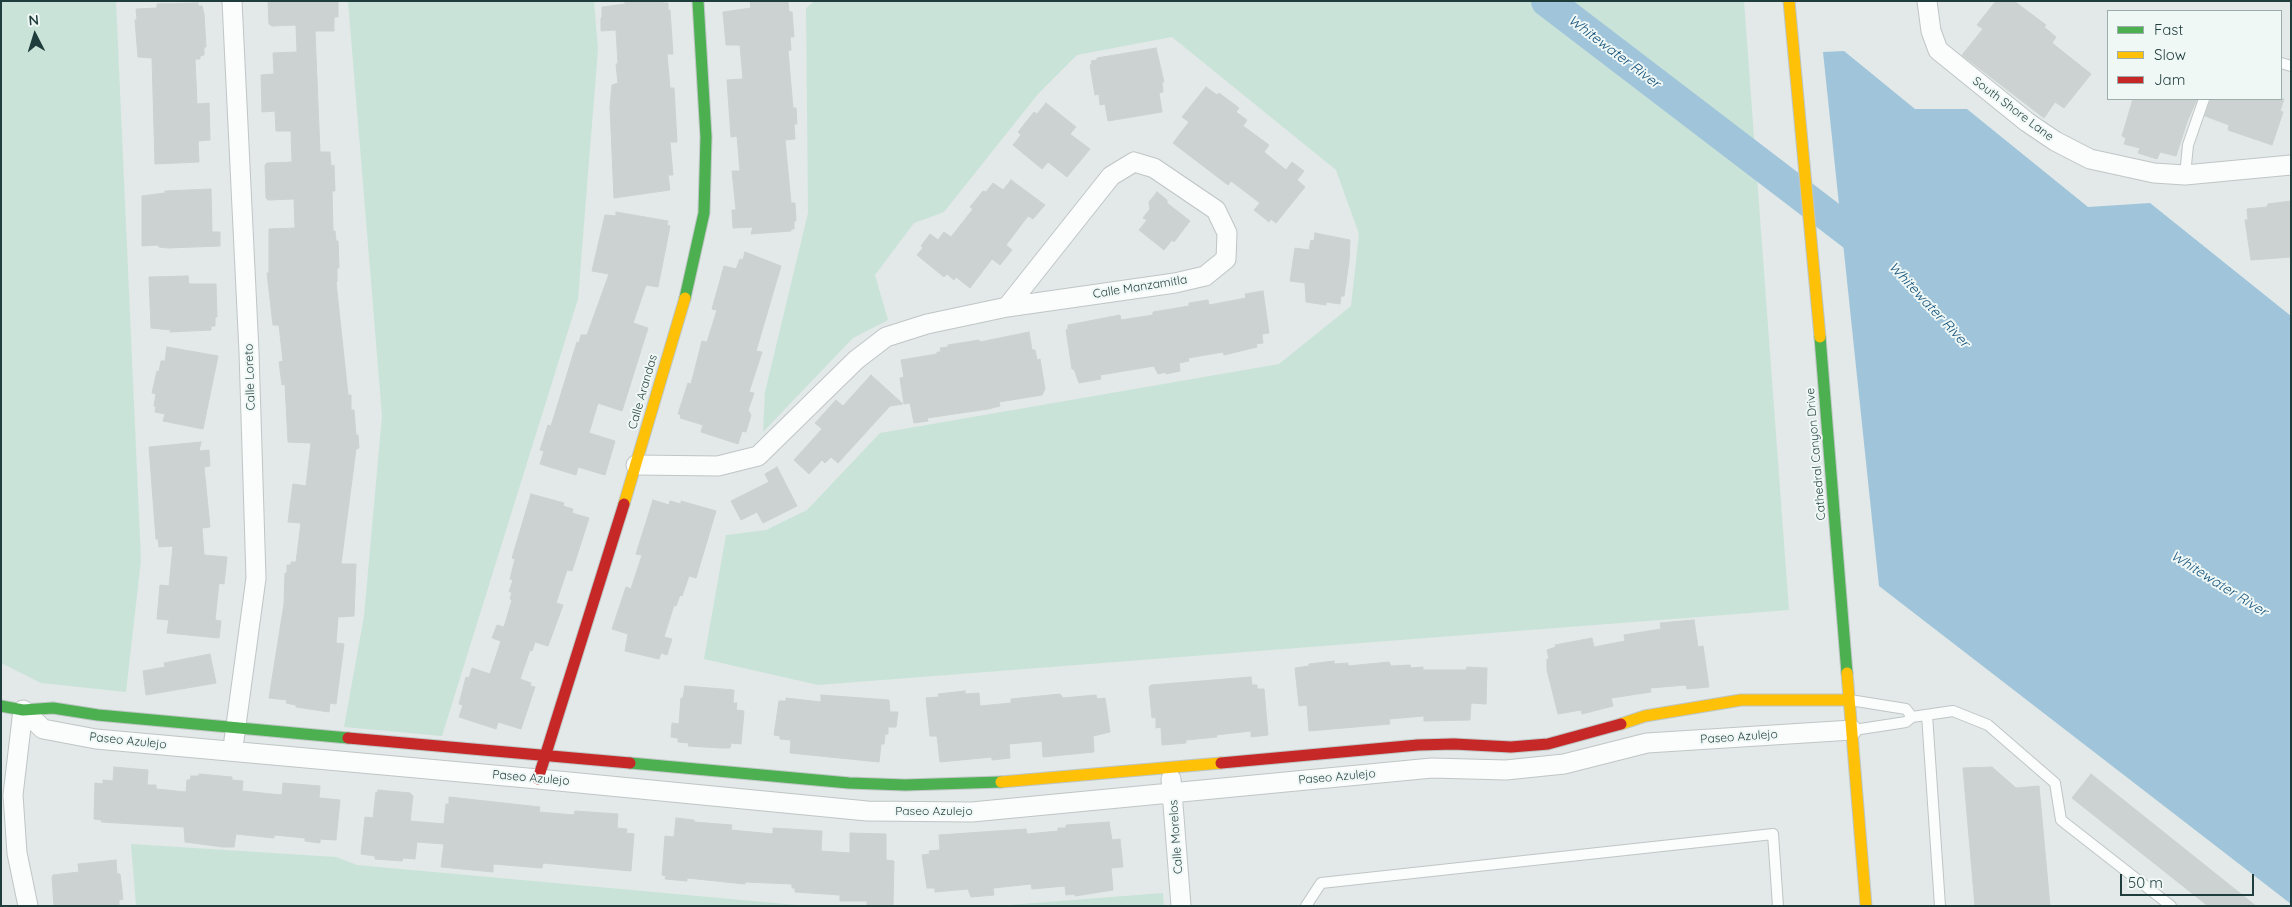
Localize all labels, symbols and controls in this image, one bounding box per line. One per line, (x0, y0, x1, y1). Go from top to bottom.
north arrow (10, 10, 60, 60)
legend (2107, 10, 2282, 100)
text: N (28, 11, 40, 29)
water label: Whitewater River (1565, 12, 1663, 92)
text: Fast (2154, 20, 2183, 39)
text: Slow (2154, 45, 2186, 64)
text: Jam (2154, 70, 2185, 89)
street label: South Shore Lane (1970, 74, 2056, 144)
water label: Whitewater River (1885, 259, 1973, 351)
street label: Calle Manzamitla (1092, 272, 1188, 302)
street label: Calle Loreto (242, 343, 258, 411)
street label: Calle Arandas (625, 353, 661, 431)
street label: Cathedral Canyon Drive (1803, 387, 1829, 521)
water label: Whitewater River (2168, 547, 2270, 621)
street label: Paseo Azulejo (1700, 727, 1778, 747)
street label: Paseo Azulejo (89, 730, 167, 752)
street label: Paseo Azulejo (1298, 766, 1376, 788)
street label: Paseo Azulejo (492, 767, 570, 789)
street label: Calle Morelos (1166, 799, 1186, 875)
street label: Paseo Azulejo (895, 804, 973, 818)
scale bar (2122, 864, 2256, 896)
text: 50 m (2128, 873, 2163, 892)

